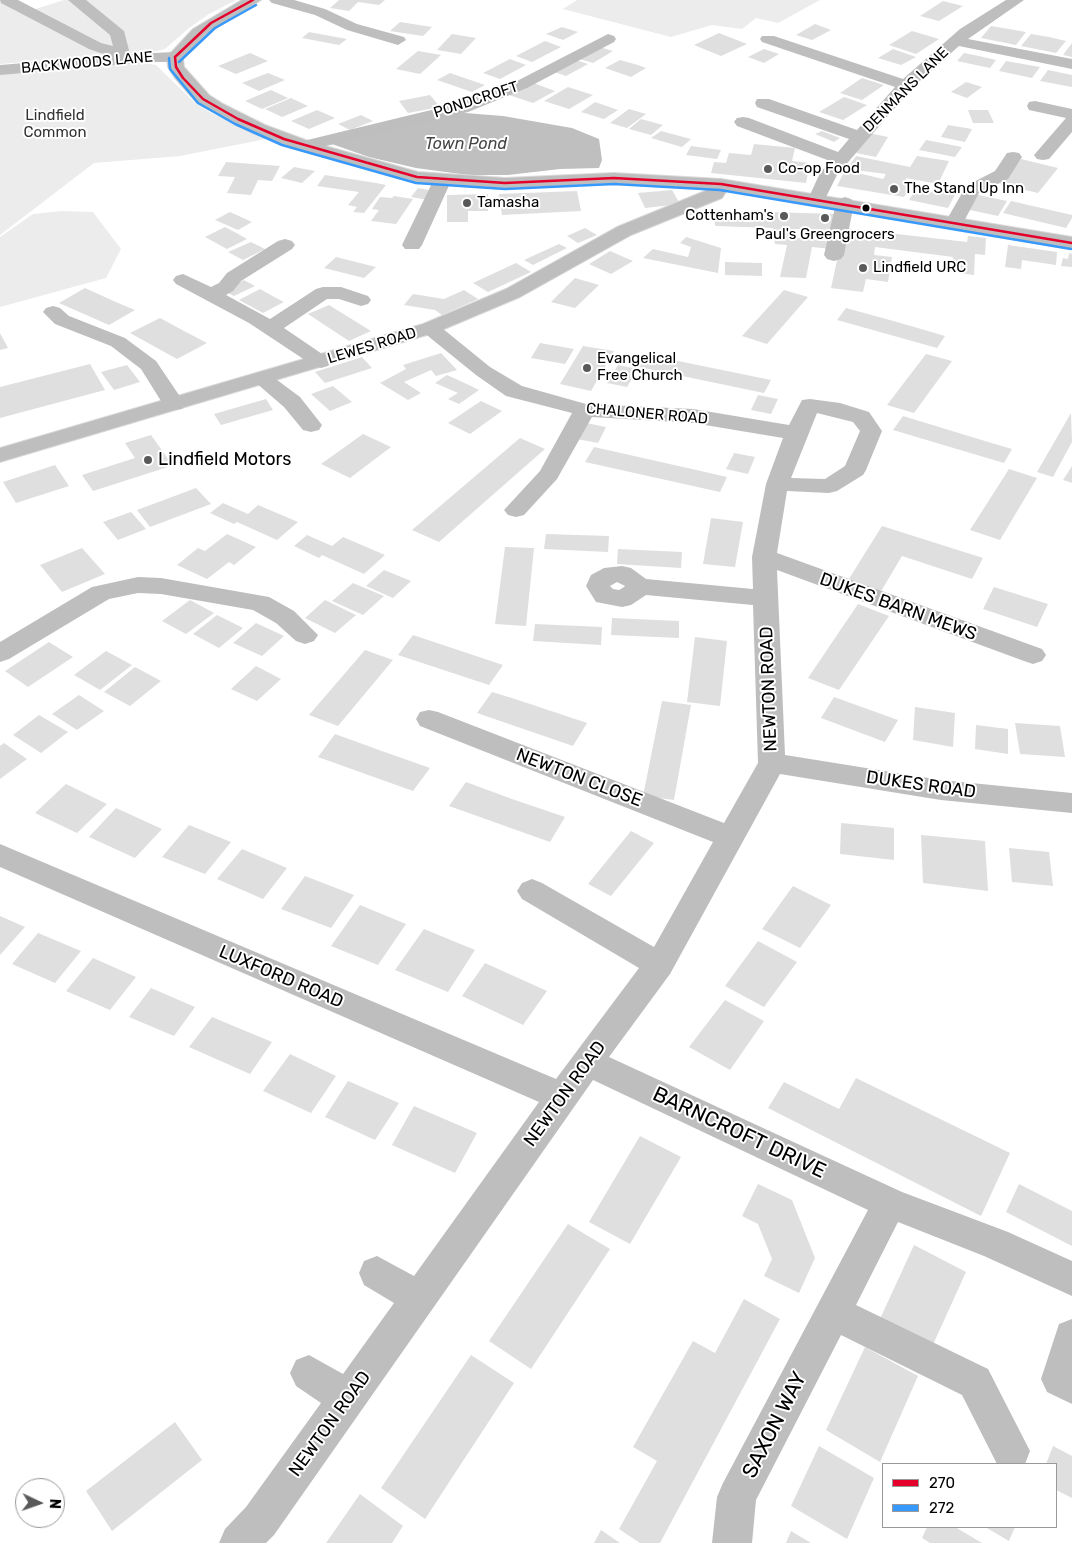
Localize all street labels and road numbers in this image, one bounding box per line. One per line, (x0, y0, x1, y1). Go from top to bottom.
street label: DENMANS LANE (860, 44, 952, 136)
street label: BACKWOODS LANE (20, 48, 154, 78)
street label: PONDCROFT (431, 78, 521, 122)
street label: LEWES ROAD (325, 324, 419, 368)
street label: CHALONER ROAD (585, 400, 709, 428)
street label: DUKES BARN MEWS (816, 569, 980, 645)
street label: NEWTON ROAD (756, 626, 782, 752)
street label: NEWTON CLOSE (513, 744, 645, 812)
street label: DUKES ROAD (865, 767, 977, 803)
street label: LUXFORD ROAD (215, 941, 347, 1013)
street label: NEWTON ROAD (519, 1037, 611, 1151)
street label: BARNCROFT DRIVE (648, 1082, 830, 1184)
street label: NEWTON ROAD (284, 1367, 376, 1481)
street label: SAXON WAY (737, 1368, 813, 1482)

